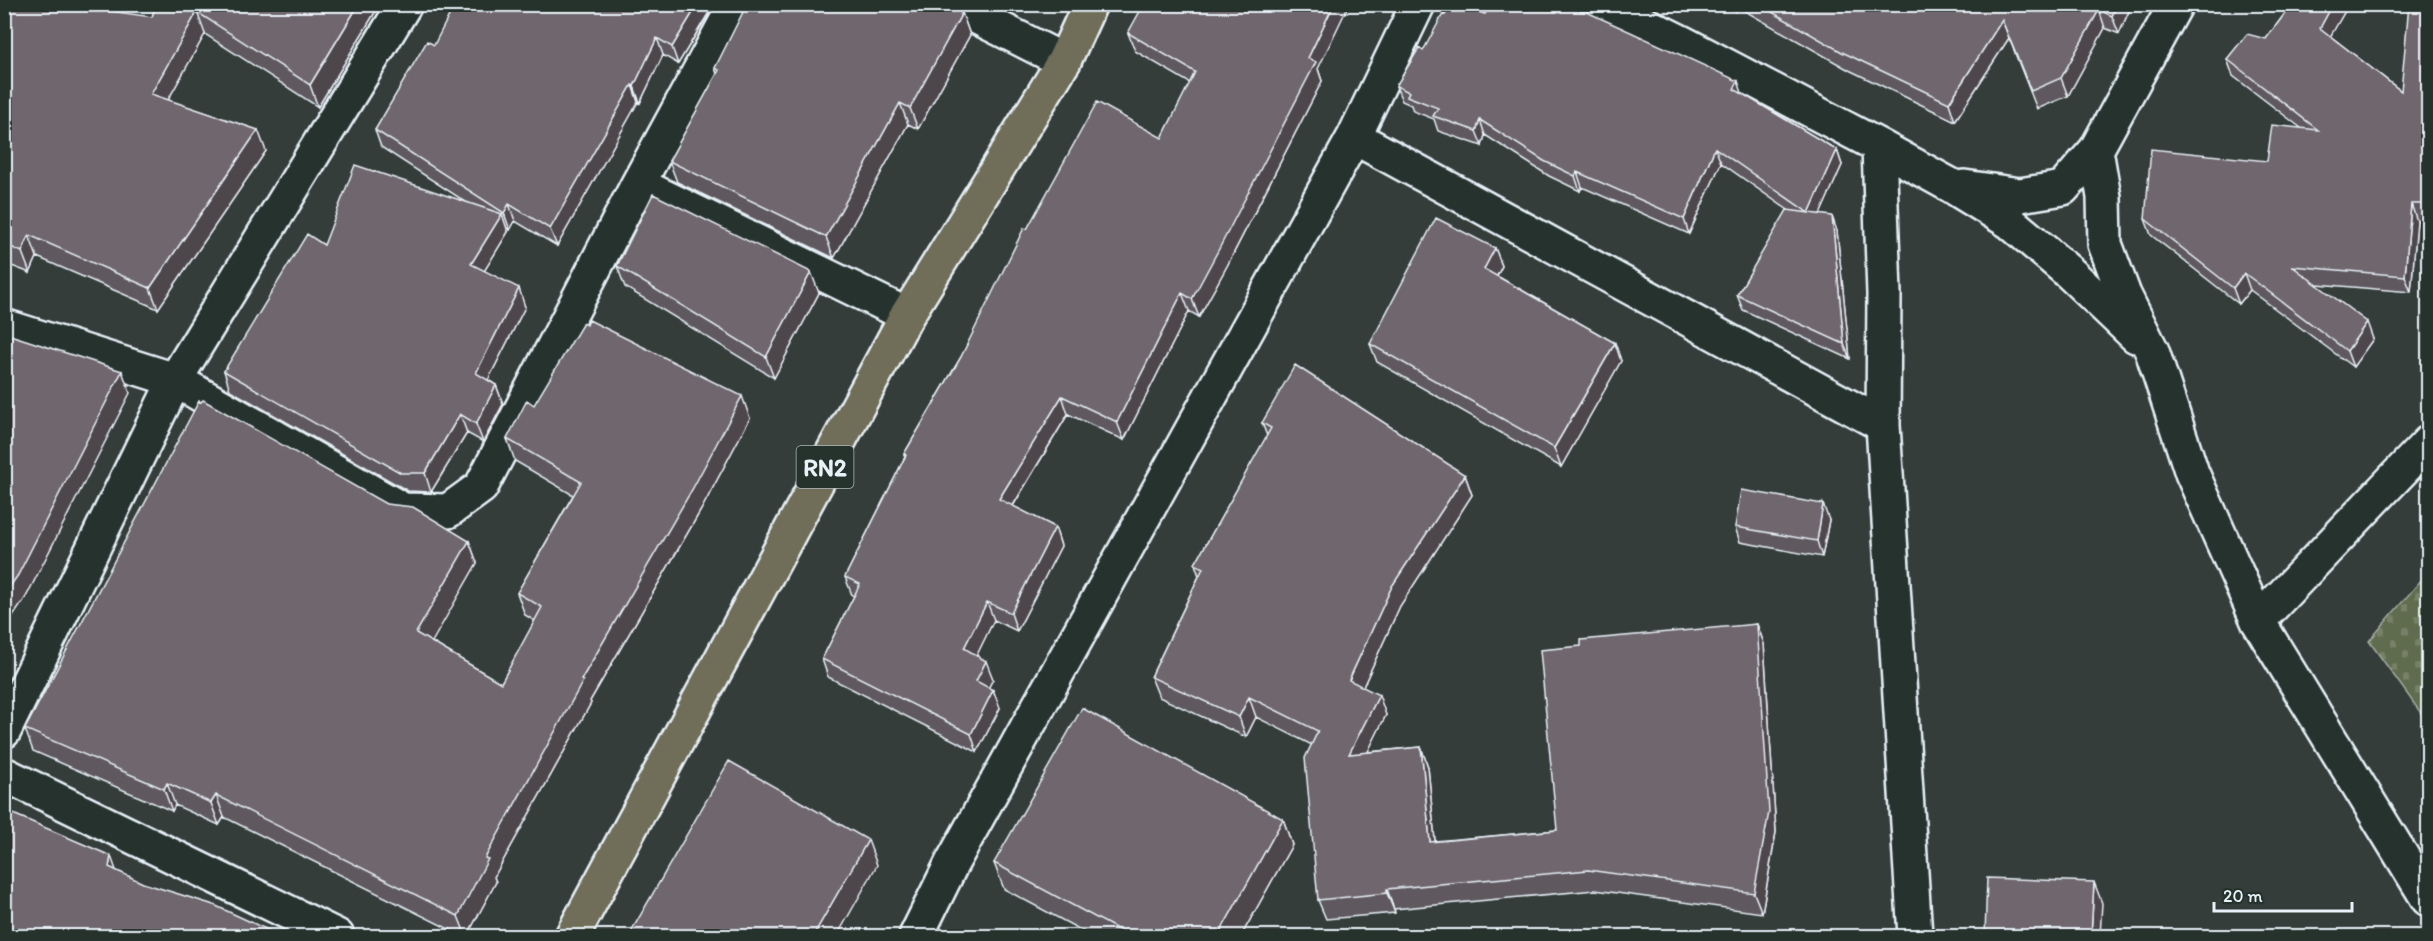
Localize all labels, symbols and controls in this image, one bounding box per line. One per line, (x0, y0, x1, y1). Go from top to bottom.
road number: RN2 (796, 446, 854, 488)
scale bar (2214, 875, 2352, 913)
text: 20 m (2223, 885, 2263, 907)

